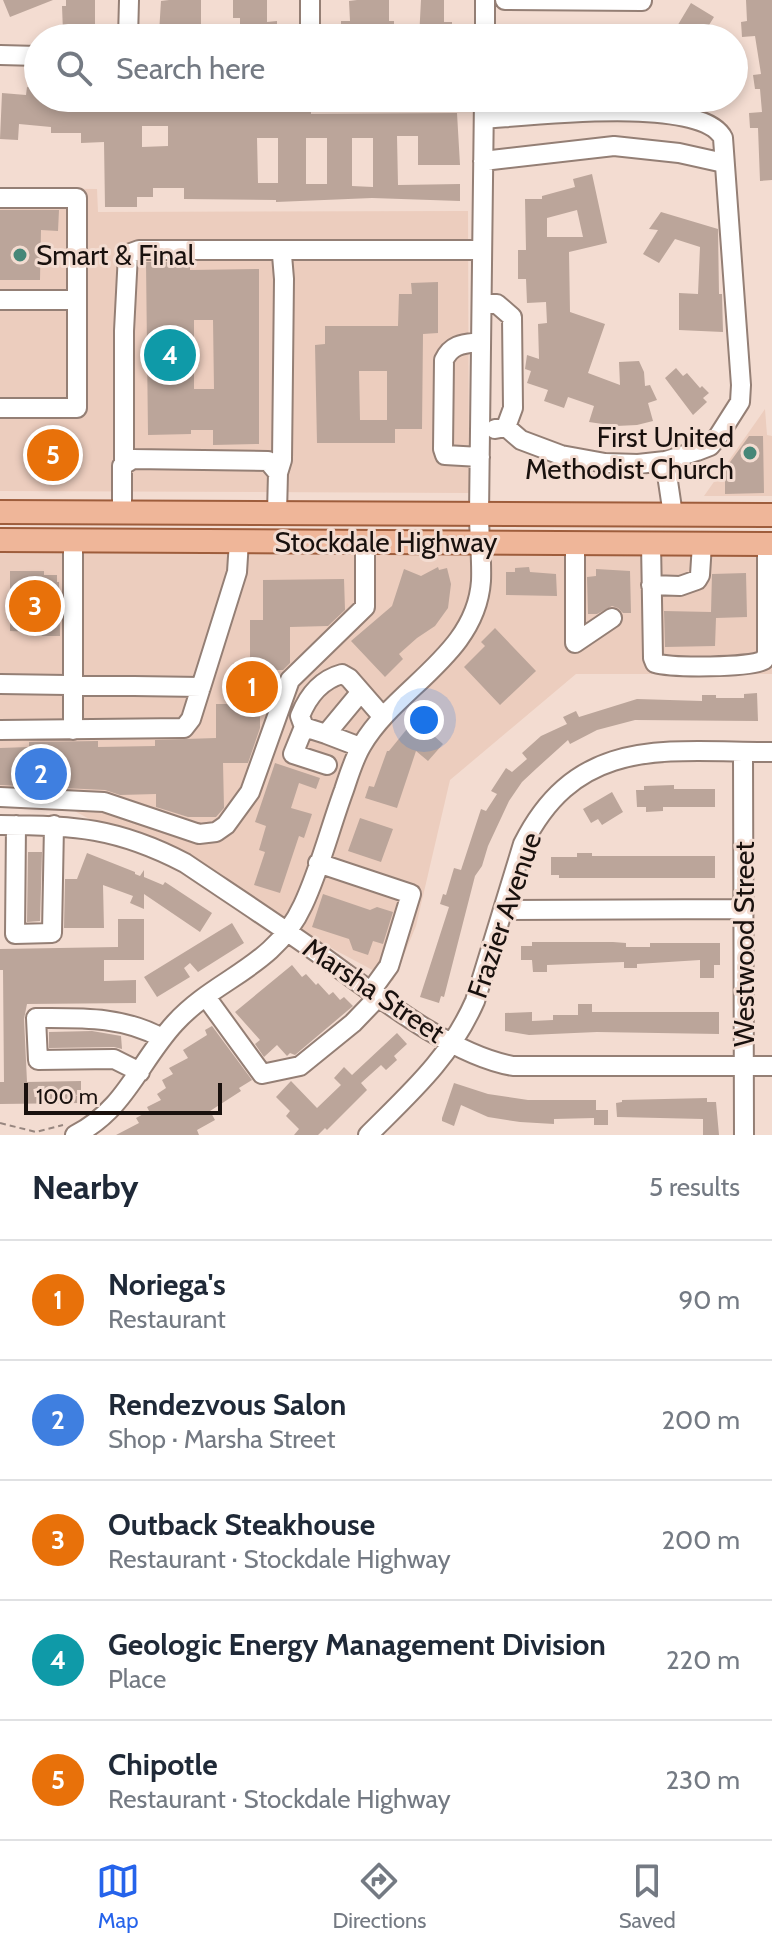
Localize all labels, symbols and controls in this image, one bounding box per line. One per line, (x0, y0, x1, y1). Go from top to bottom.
search box (24, 24, 748, 112)
icon: search (52, 46, 96, 90)
text: Search here (116, 50, 265, 87)
place label: Smart & Final (36, 238, 195, 272)
marker: Smart & Final (11, 246, 29, 264)
pin: 4 (144, 325, 196, 385)
place label: First United Methodist Church (525, 420, 734, 486)
pin: 5 (27, 425, 79, 485)
marker: First United Methodist Church (741, 444, 759, 462)
street label: Stockdale Highway (275, 525, 497, 559)
pin: 3 (9, 576, 61, 636)
pin: 1 (226, 657, 278, 717)
your location (404, 700, 444, 740)
pin: 2 (15, 744, 67, 804)
street label: Frazier Avenue (460, 828, 548, 1002)
street label: Westwood Street (727, 841, 761, 1047)
street label: Marsha Street (297, 930, 451, 1050)
scale bar (24, 1079, 222, 1115)
text: 100 m (36, 1083, 98, 1110)
text: Nearby (32, 1166, 139, 1208)
text: 5 results (649, 1171, 740, 1203)
text: Noriega's (108, 1266, 226, 1303)
text: 1 (53, 1284, 63, 1316)
text: 90 m (678, 1284, 740, 1316)
text: Restaurant (108, 1303, 226, 1335)
text: Rendezvous Salon (108, 1386, 346, 1423)
text: 2 (51, 1404, 65, 1436)
text: 200 m (661, 1404, 740, 1436)
text: Shop · Marsha Street (108, 1423, 335, 1455)
text: Outback Steakhouse (108, 1506, 375, 1543)
text: 3 (51, 1524, 65, 1556)
text: 200 m (661, 1524, 740, 1556)
text: Restaurant · Stockdale Highway (108, 1543, 451, 1575)
text: Geologic Energy Management Division (108, 1626, 606, 1663)
text: 4 (50, 1644, 66, 1676)
text: 220 m (666, 1644, 740, 1676)
text: Place (108, 1663, 166, 1695)
text: Chipotle (108, 1746, 218, 1783)
text: 5 (51, 1764, 65, 1796)
text: 230 m (666, 1764, 740, 1796)
text: Restaurant · Stockdale Highway (108, 1783, 451, 1815)
tab: Map (96, 1859, 140, 1934)
tab: Directions (332, 1859, 426, 1934)
tab: Saved (619, 1859, 676, 1934)

